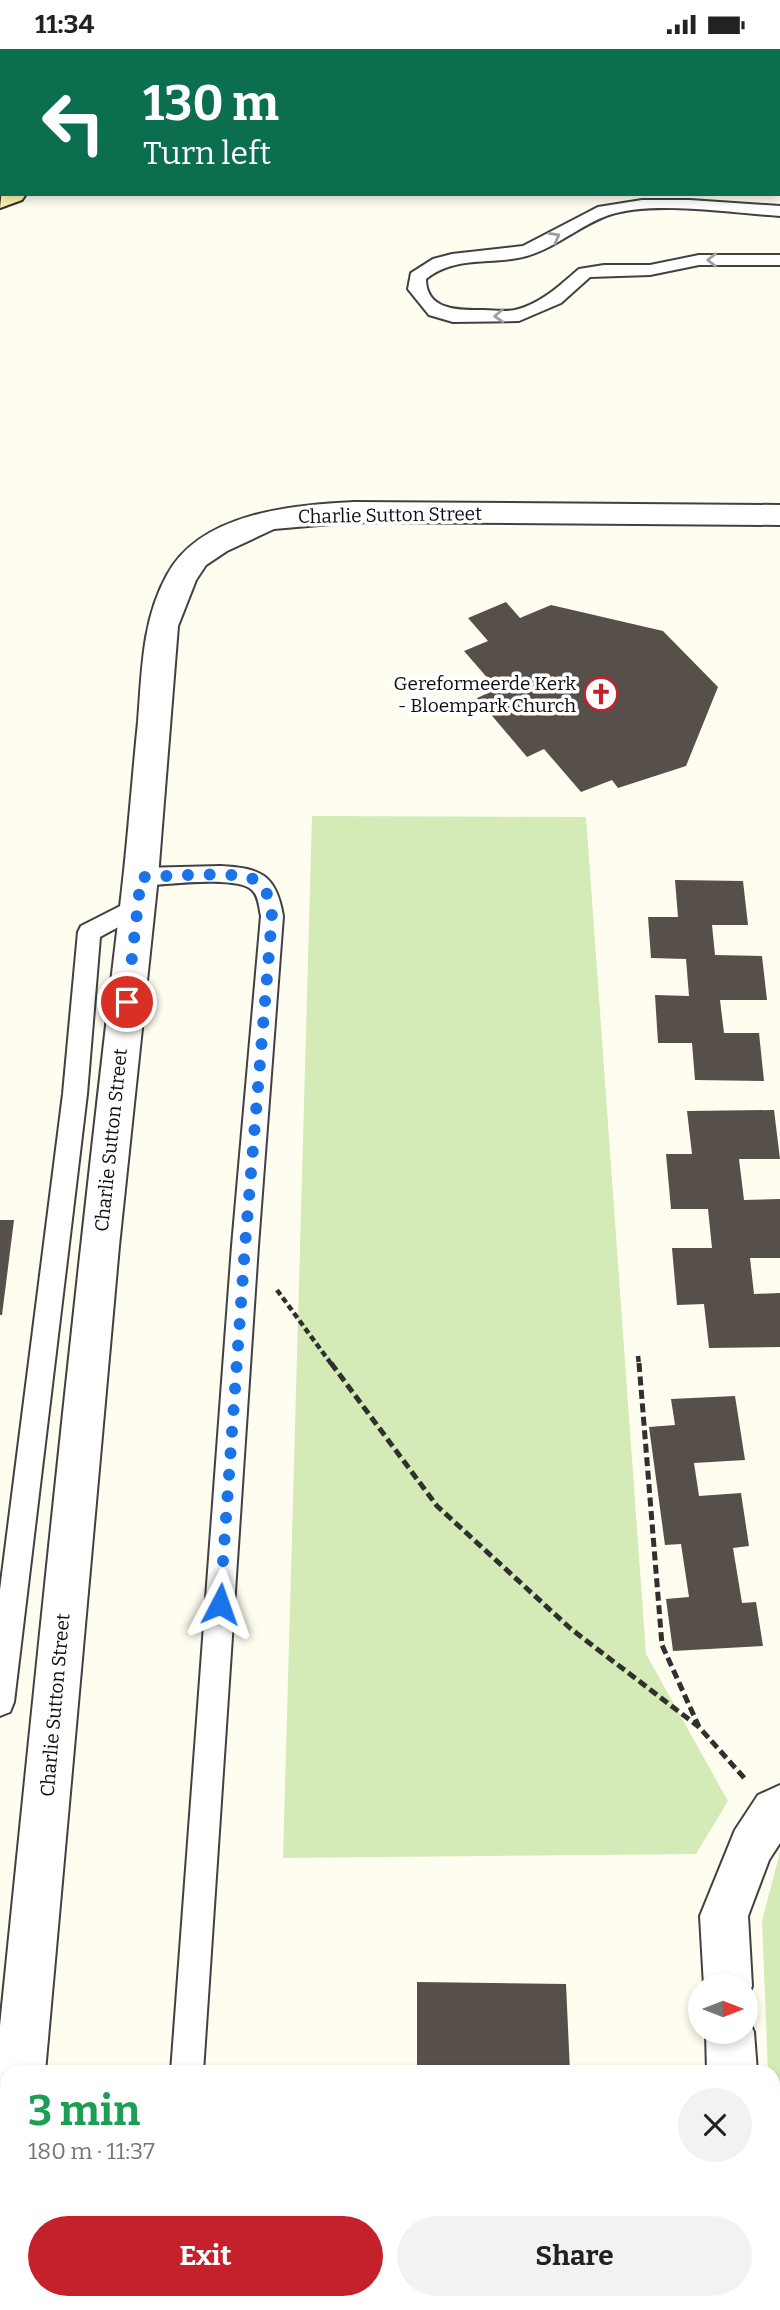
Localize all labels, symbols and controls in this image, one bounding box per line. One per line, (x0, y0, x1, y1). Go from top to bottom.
text: 11:34 (35, 9, 94, 40)
text: 130 m (143, 74, 279, 133)
icon: left (28, 77, 119, 168)
text: Turn left (143, 134, 271, 172)
one-way arrow (548, 232, 560, 245)
one-way arrow (706, 252, 717, 268)
one-way arrow (493, 309, 504, 324)
street label: Charlie Sutton Street (298, 502, 482, 528)
place label: Gereformeerde Kerk - Bloempark Church (394, 672, 576, 717)
church icon: Gereformeerde Kerk - Bloempark Church (582, 675, 620, 713)
pin (97, 972, 157, 1032)
icon: arrive (108, 983, 146, 1021)
street label: Charlie Sutton Street (90, 1047, 132, 1233)
position arrow (183, 1567, 257, 1641)
street label: Charlie Sutton Street (36, 1612, 74, 1798)
north arrow (688, 1974, 758, 2044)
map controls (688, 1974, 758, 2044)
text: 3 min (28, 2086, 140, 2136)
button: close (678, 2088, 752, 2162)
text: 180 m · 11:37 (28, 2137, 155, 2165)
button: Exit (28, 2216, 383, 2296)
button: Share (397, 2216, 752, 2296)

